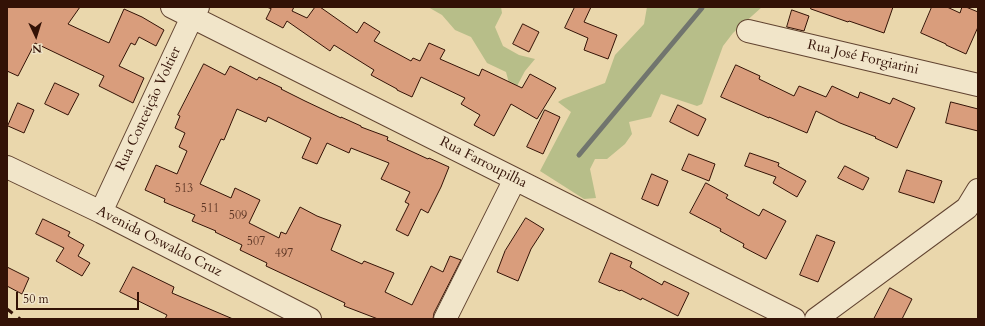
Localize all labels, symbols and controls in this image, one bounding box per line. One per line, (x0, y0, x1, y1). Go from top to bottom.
north arrow (16, 16, 56, 56)
street label: Rua José Forgiarini (806, 37, 920, 79)
text: N (32, 41, 42, 56)
street label: Rua Conceição Voltier (113, 44, 185, 174)
street label: Rua Farroupilha (437, 134, 529, 192)
house number: 513 (175, 182, 193, 196)
house number: 511 (201, 202, 219, 216)
street label: Avenida Oswaldo Cruz (93, 203, 225, 281)
house number: 509 (229, 209, 247, 223)
house number: 507 (247, 235, 265, 249)
house number: 497 (275, 247, 293, 261)
scale bar (18, 284, 141, 310)
text: 50 m (23, 291, 49, 307)

